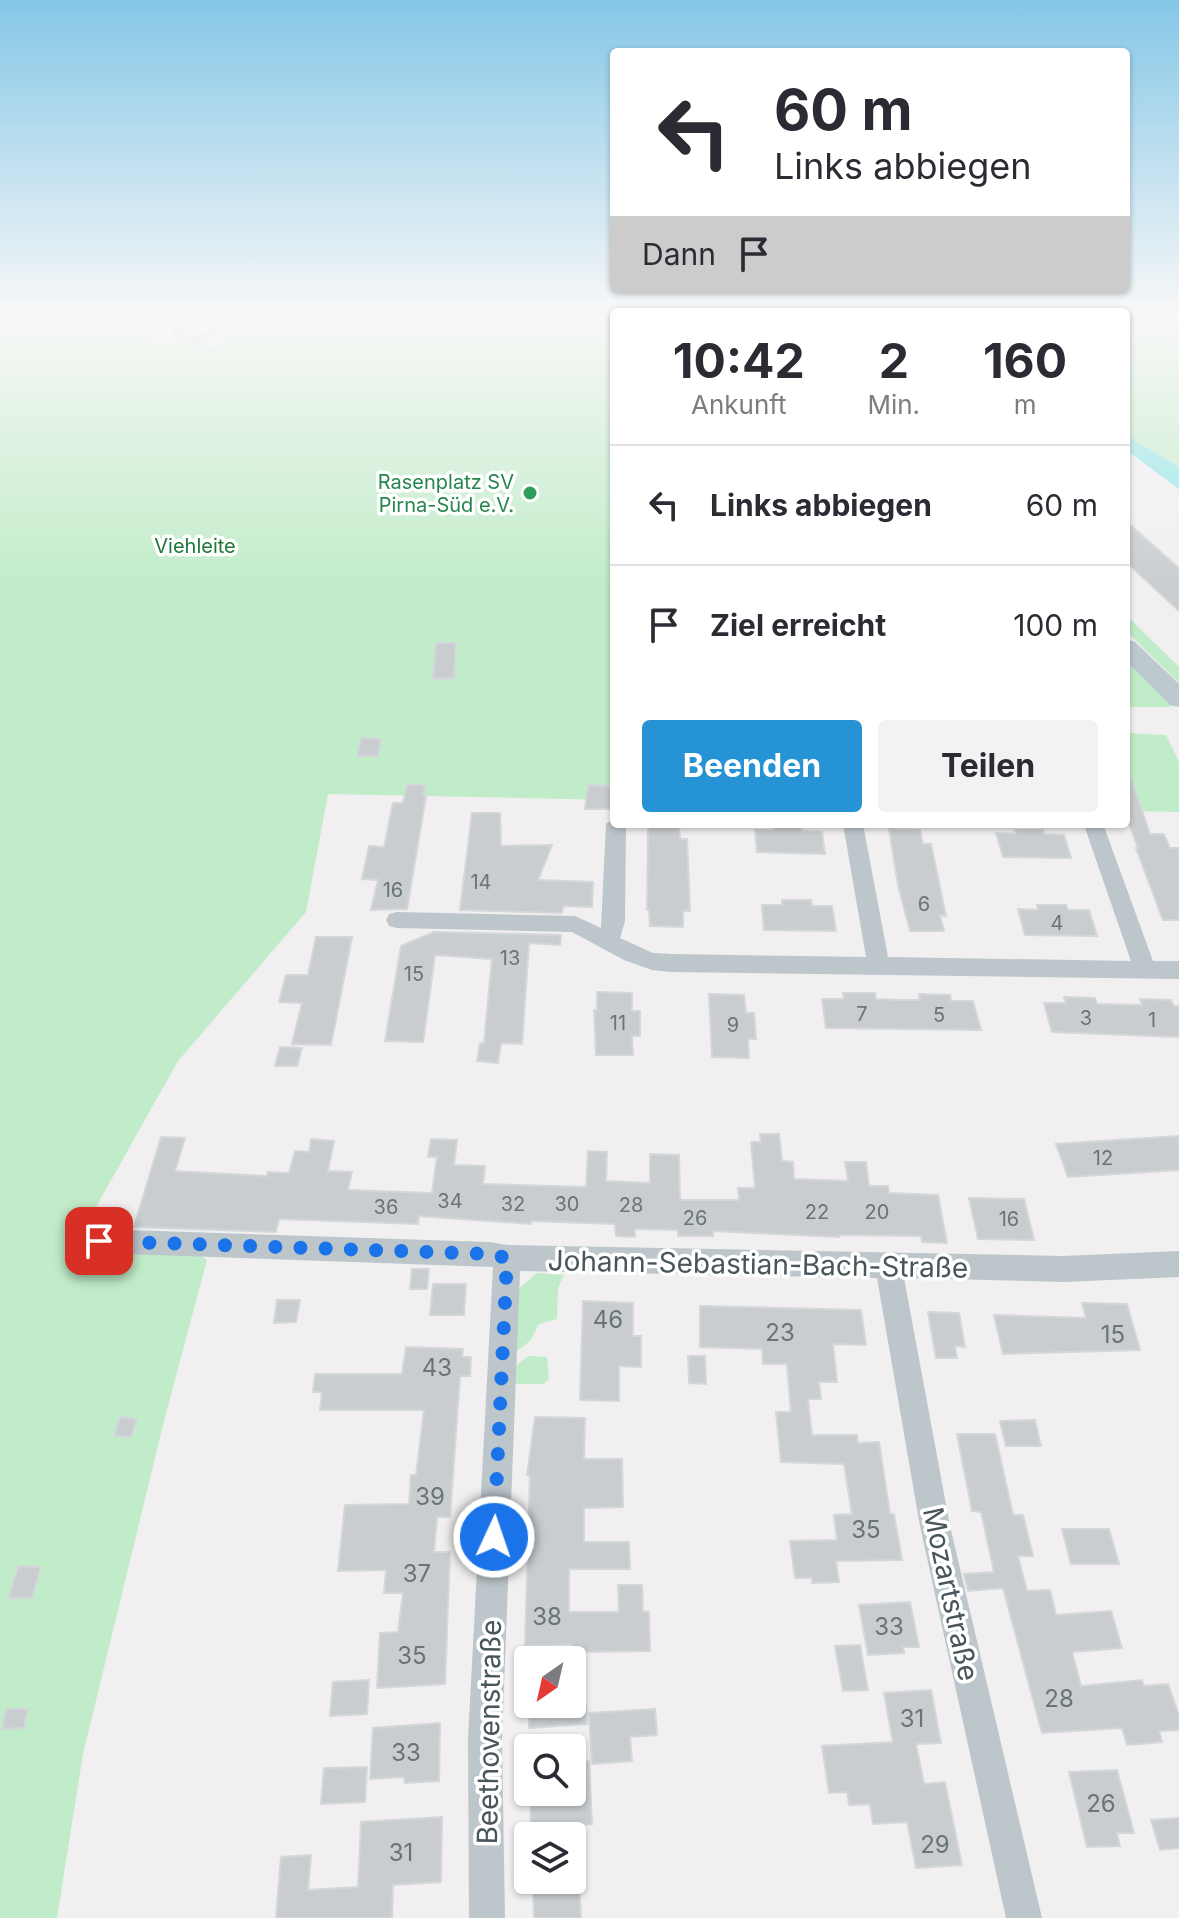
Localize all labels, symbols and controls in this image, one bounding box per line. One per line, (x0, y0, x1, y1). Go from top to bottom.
text: 60 m (774, 76, 913, 144)
icon: left (642, 80, 746, 184)
text: Links abbiegen (774, 144, 1032, 188)
icon: arrive (732, 232, 776, 276)
text: Dann (642, 236, 716, 272)
text: 10:42 (673, 331, 805, 390)
text: 2 (879, 331, 909, 390)
text: 160 (983, 331, 1067, 390)
text: Ankunft (691, 389, 787, 420)
text: Min. (867, 389, 920, 420)
text: m (1014, 389, 1036, 420)
place label: Rasenplatz SV Pirna-Süd e.V. (378, 470, 514, 517)
icon: left (642, 483, 686, 527)
marker: Rasenplatz SV Pirna-Süd e.V. (521, 484, 539, 502)
text: Links abbiegen (710, 487, 932, 523)
text: 60 m (1026, 487, 1098, 523)
park label: Viehleite (154, 534, 236, 558)
icon: arrive (642, 603, 686, 647)
text: Ziel erreicht (710, 607, 886, 643)
text: 100 m (1013, 607, 1098, 643)
button: Beenden (642, 720, 862, 812)
button: Teilen (878, 720, 1098, 812)
house number: 14 (470, 870, 492, 894)
house number: 16 (383, 878, 403, 902)
house number: 6 (918, 892, 930, 916)
house number: 4 (1051, 911, 1063, 935)
house number: 13 (500, 946, 520, 970)
house number: 15 (404, 962, 424, 986)
house number: 7 (856, 1002, 868, 1026)
house number: 5 (933, 1003, 945, 1027)
house number: 3 (1080, 1006, 1092, 1030)
house number: 1 (1148, 1008, 1156, 1032)
house number: 11 (610, 1011, 626, 1035)
house number: 9 (727, 1013, 739, 1037)
house number: 12 (1093, 1146, 1113, 1170)
house number: 34 (437, 1189, 463, 1213)
house number: 32 (501, 1192, 525, 1216)
house number: 30 (555, 1192, 579, 1216)
house number: 28 (619, 1193, 643, 1217)
house number: 36 (374, 1195, 398, 1219)
house number: 22 (805, 1200, 829, 1224)
house number: 20 (865, 1200, 889, 1224)
house number: 26 (683, 1206, 707, 1230)
pin (65, 1207, 133, 1275)
house number: 16 (999, 1207, 1019, 1231)
icon: arrive (77, 1219, 121, 1263)
street label: Johann-Sebastian-Bach-Straße (547, 1243, 969, 1285)
house number: 46 (593, 1305, 623, 1334)
house number: 23 (765, 1318, 795, 1347)
house number: 15 (1101, 1320, 1125, 1349)
house number: 43 (422, 1353, 452, 1382)
house number: 39 (415, 1482, 445, 1511)
position arrow (452, 1495, 536, 1579)
street label: Mozartstraße (916, 1504, 986, 1684)
house number: 35 (851, 1515, 881, 1544)
house number: 37 (403, 1559, 431, 1588)
house number: 38 (532, 1602, 562, 1631)
house number: 33 (874, 1612, 904, 1641)
street label: Beethovenstraße (470, 1619, 508, 1845)
house number: 35 (397, 1641, 427, 1670)
north arrow (514, 1646, 586, 1718)
map controls (514, 1646, 586, 1894)
house number: 28 (1044, 1684, 1074, 1713)
house number: 31 (900, 1704, 924, 1733)
button: search (514, 1734, 586, 1806)
house number: 33 (391, 1738, 421, 1767)
house number: 26 (1086, 1789, 1116, 1818)
button: layers (514, 1822, 586, 1894)
house number: 29 (920, 1830, 950, 1859)
house number: 31 (389, 1838, 413, 1867)

